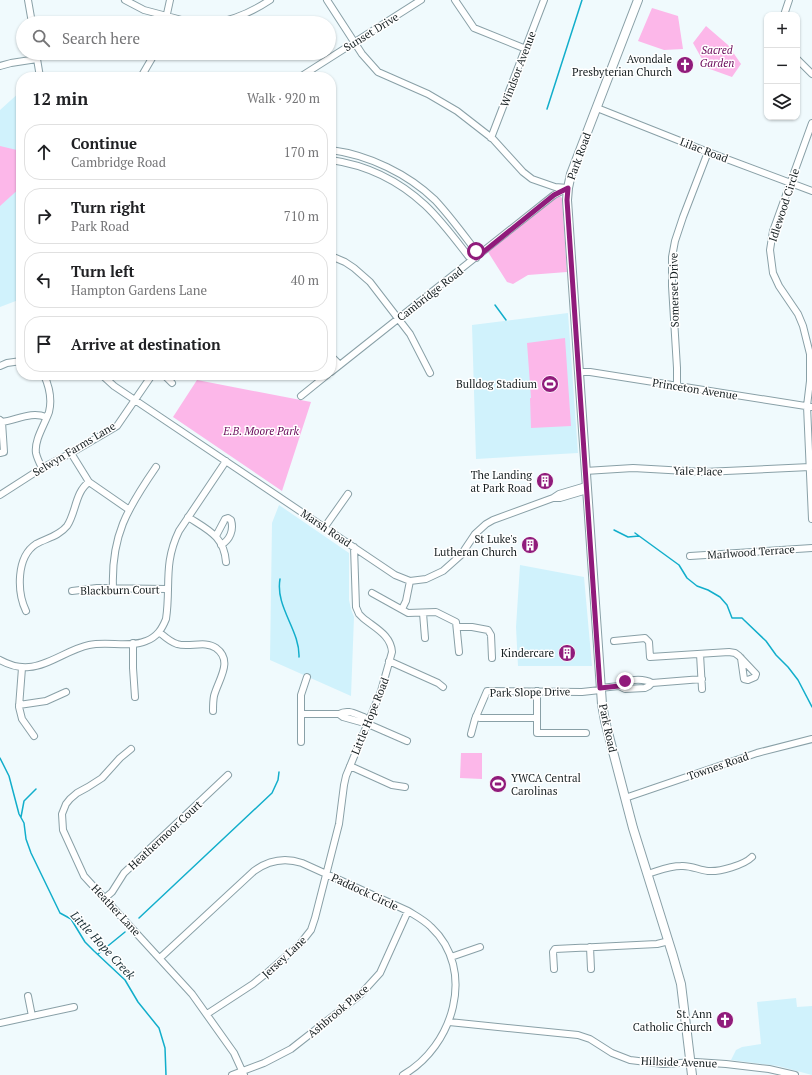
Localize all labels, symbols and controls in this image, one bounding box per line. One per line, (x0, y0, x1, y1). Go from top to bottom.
street label: Sunset Drive (341, 9, 401, 54)
map controls (764, 12, 800, 120)
button: + (764, 12, 800, 48)
search box (16, 16, 336, 60)
icon: search (30, 27, 52, 49)
text: Search here (62, 28, 140, 48)
street label: Windsor Avenue (497, 29, 539, 109)
park label: Sacred Garden (700, 43, 734, 70)
button: − (764, 48, 800, 84)
place label: Avondale Presbyterian Church (572, 52, 673, 79)
church icon: Avondale Presbyterian Church (675, 55, 695, 75)
button: layers (764, 84, 800, 120)
text: 12 min (32, 87, 88, 110)
text: Walk · 920 m (247, 89, 320, 107)
street label: Park Road (564, 130, 594, 182)
text: Continue (71, 133, 137, 153)
street label: Lilac Road (678, 134, 730, 166)
icon: ahead (33, 141, 55, 163)
text: 170 m (284, 143, 319, 161)
text: Cambridge Road (71, 153, 166, 171)
street label: Idlewood Circle (766, 166, 803, 243)
text: Turn right (71, 197, 146, 217)
icon: right (33, 205, 55, 227)
text: 710 m (284, 207, 319, 225)
text: Park Road (71, 217, 129, 235)
route start (467, 242, 485, 260)
street label: Somerset Drive (666, 252, 682, 327)
text: Turn left (71, 261, 135, 281)
street label: Cambridge Road (394, 264, 466, 324)
icon: left (33, 269, 55, 291)
text: 40 m (291, 271, 319, 289)
text: Hampton Gardens Lane (71, 281, 207, 299)
icon: arrive (33, 333, 55, 355)
text: Arrive at destination (71, 334, 221, 354)
sports icon: Bulldog Stadium (540, 374, 560, 394)
street label: Princeton Avenue (651, 375, 739, 403)
place label: Bulldog Stadium (456, 377, 538, 391)
street label: Selwyn Farms Lane (30, 419, 118, 479)
park label: E.B. Moore Park (222, 424, 299, 438)
street label: Yale Place (673, 464, 723, 478)
place label: The Landing at Park Road (470, 468, 532, 495)
building icon: The Landing at Park Road (535, 471, 555, 491)
street label: Marsh Road (298, 506, 354, 550)
place label: St Luke's Lutheran Church (434, 532, 518, 559)
building icon: St Luke's Lutheran Church (520, 535, 540, 555)
street label: Marlwood Terrace (707, 542, 796, 562)
street label: Blackburn Court (80, 582, 160, 598)
building icon: Kindercare (557, 643, 577, 663)
place label: Kindercare (501, 646, 554, 660)
route end (616, 672, 634, 690)
street label: Little Hope Road (348, 675, 392, 757)
street label: Park Slope Drive (490, 684, 571, 700)
street label: Park Road (596, 702, 620, 754)
street label: Townes Road (685, 749, 751, 783)
place label: YWCA Central Carolinas (511, 771, 581, 798)
sports icon: YWCA Central Carolinas (488, 774, 508, 794)
street label: Heathermoor Court (125, 797, 205, 873)
street label: Paddock Circle (329, 870, 401, 914)
street label: Heather Lane (88, 881, 144, 939)
water label: Little Hope Creek (67, 907, 139, 982)
street label: Jersey Lane (259, 933, 309, 981)
street label: Ashbrook Place (305, 981, 372, 1041)
place label: St. Ann Catholic Church (633, 1007, 713, 1034)
church icon: St. Ann Catholic Church (715, 1010, 735, 1030)
street label: Hillside Avenue (641, 1054, 718, 1070)

